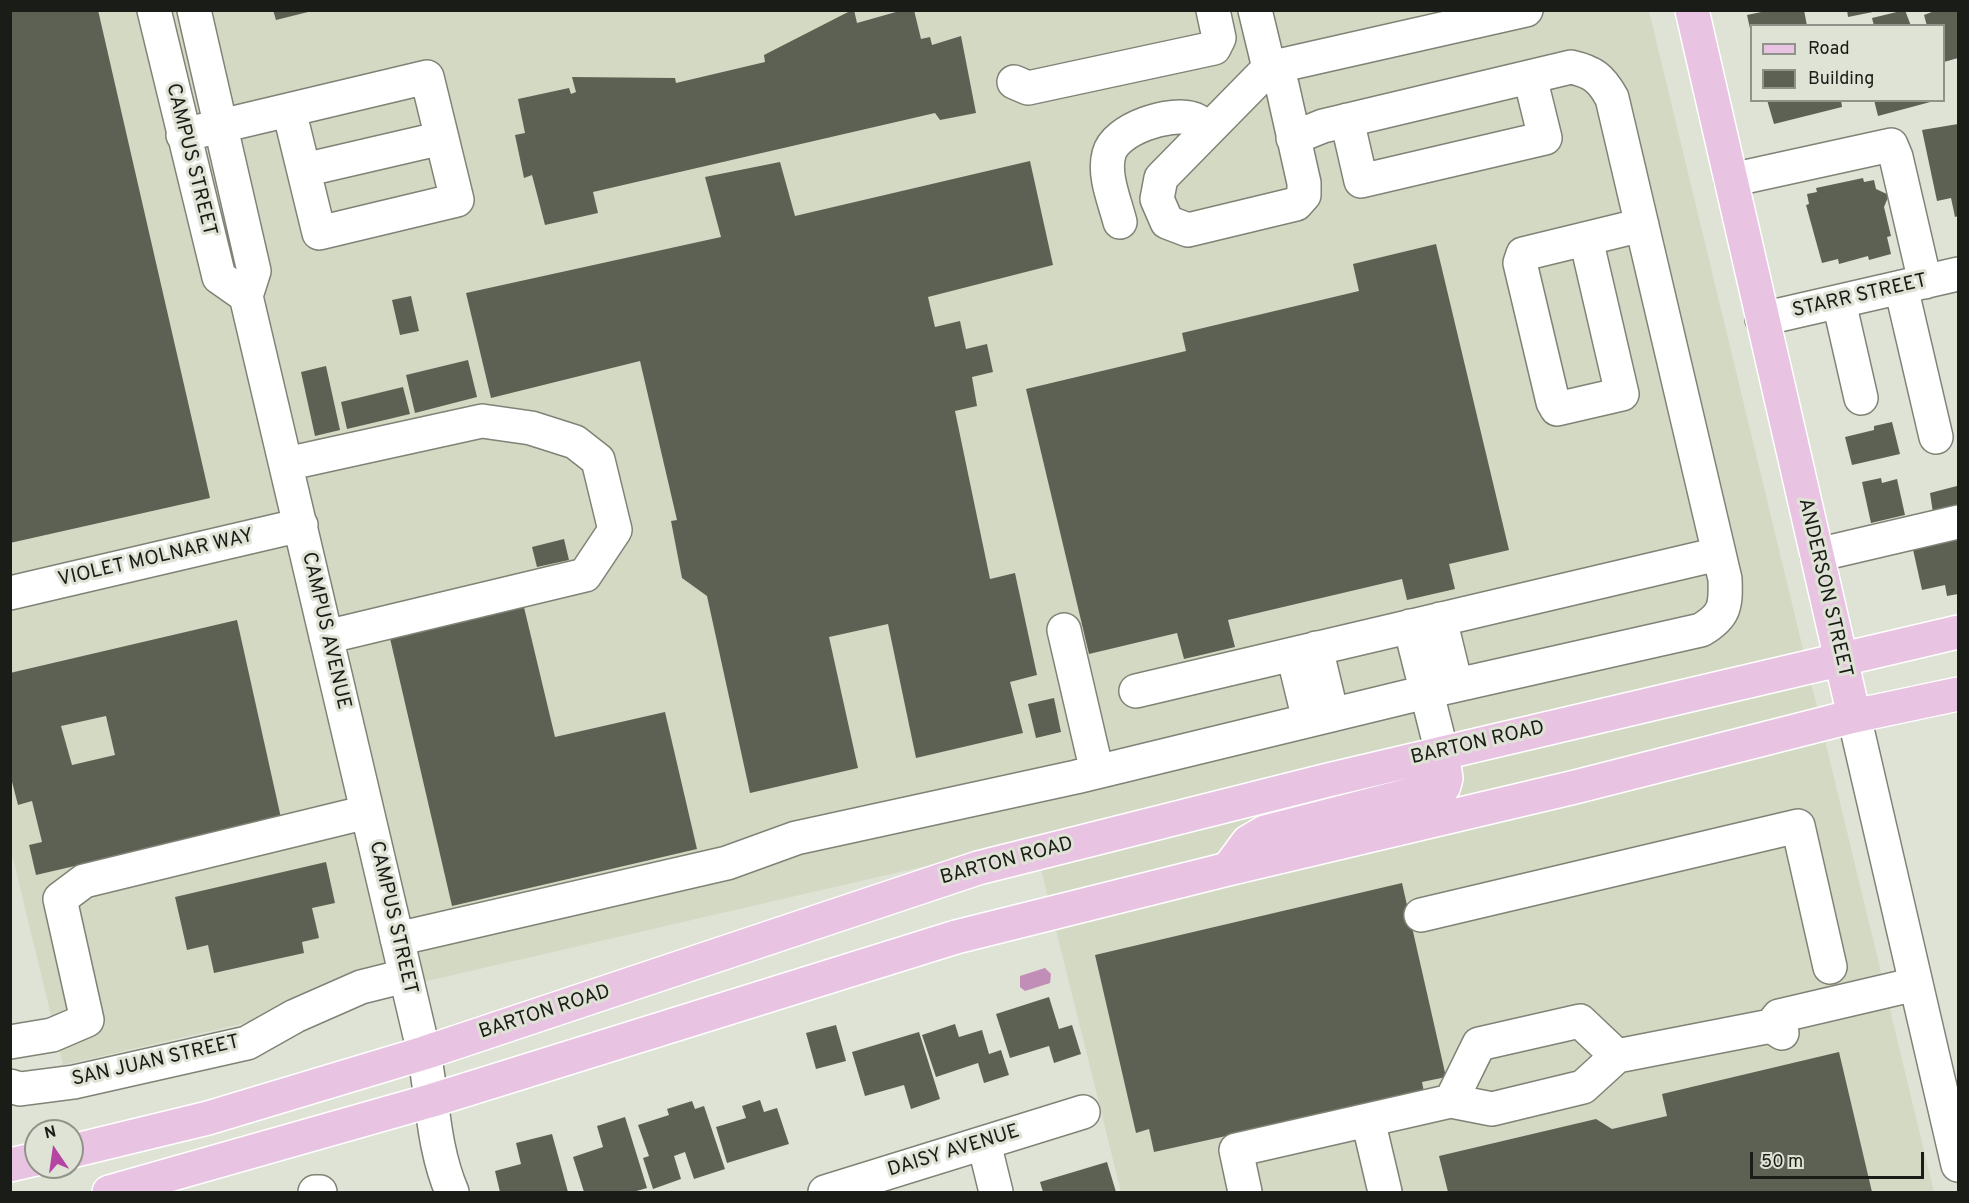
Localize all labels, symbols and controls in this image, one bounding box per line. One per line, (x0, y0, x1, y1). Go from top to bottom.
legend (1750, 24, 1945, 102)
text: Road (1808, 38, 1850, 61)
text: Building (1808, 68, 1874, 91)
street label: CAMPUS STREET (159, 81, 221, 239)
street label: STARR STREET (1790, 270, 1930, 324)
street label: ANDERSON STREET (1792, 496, 1856, 680)
street label: VIOLET MOLNAR WAY (56, 525, 256, 593)
street label: CAMPUS AVENUE (295, 550, 355, 712)
street label: BARTON ROAD (1409, 717, 1547, 771)
street label: BARTON ROAD (938, 833, 1076, 891)
street label: CAMPUS STREET (363, 839, 421, 997)
street label: BARTON ROAD (476, 980, 614, 1046)
street label: SAN JUAN STREET (70, 1031, 242, 1093)
north arrow (24, 1119, 84, 1179)
street label: DAISY AVENUE (885, 1121, 1023, 1183)
text: N (43, 1122, 58, 1144)
scale bar (1753, 1140, 1927, 1178)
text: 50 m (1761, 1151, 1803, 1174)

